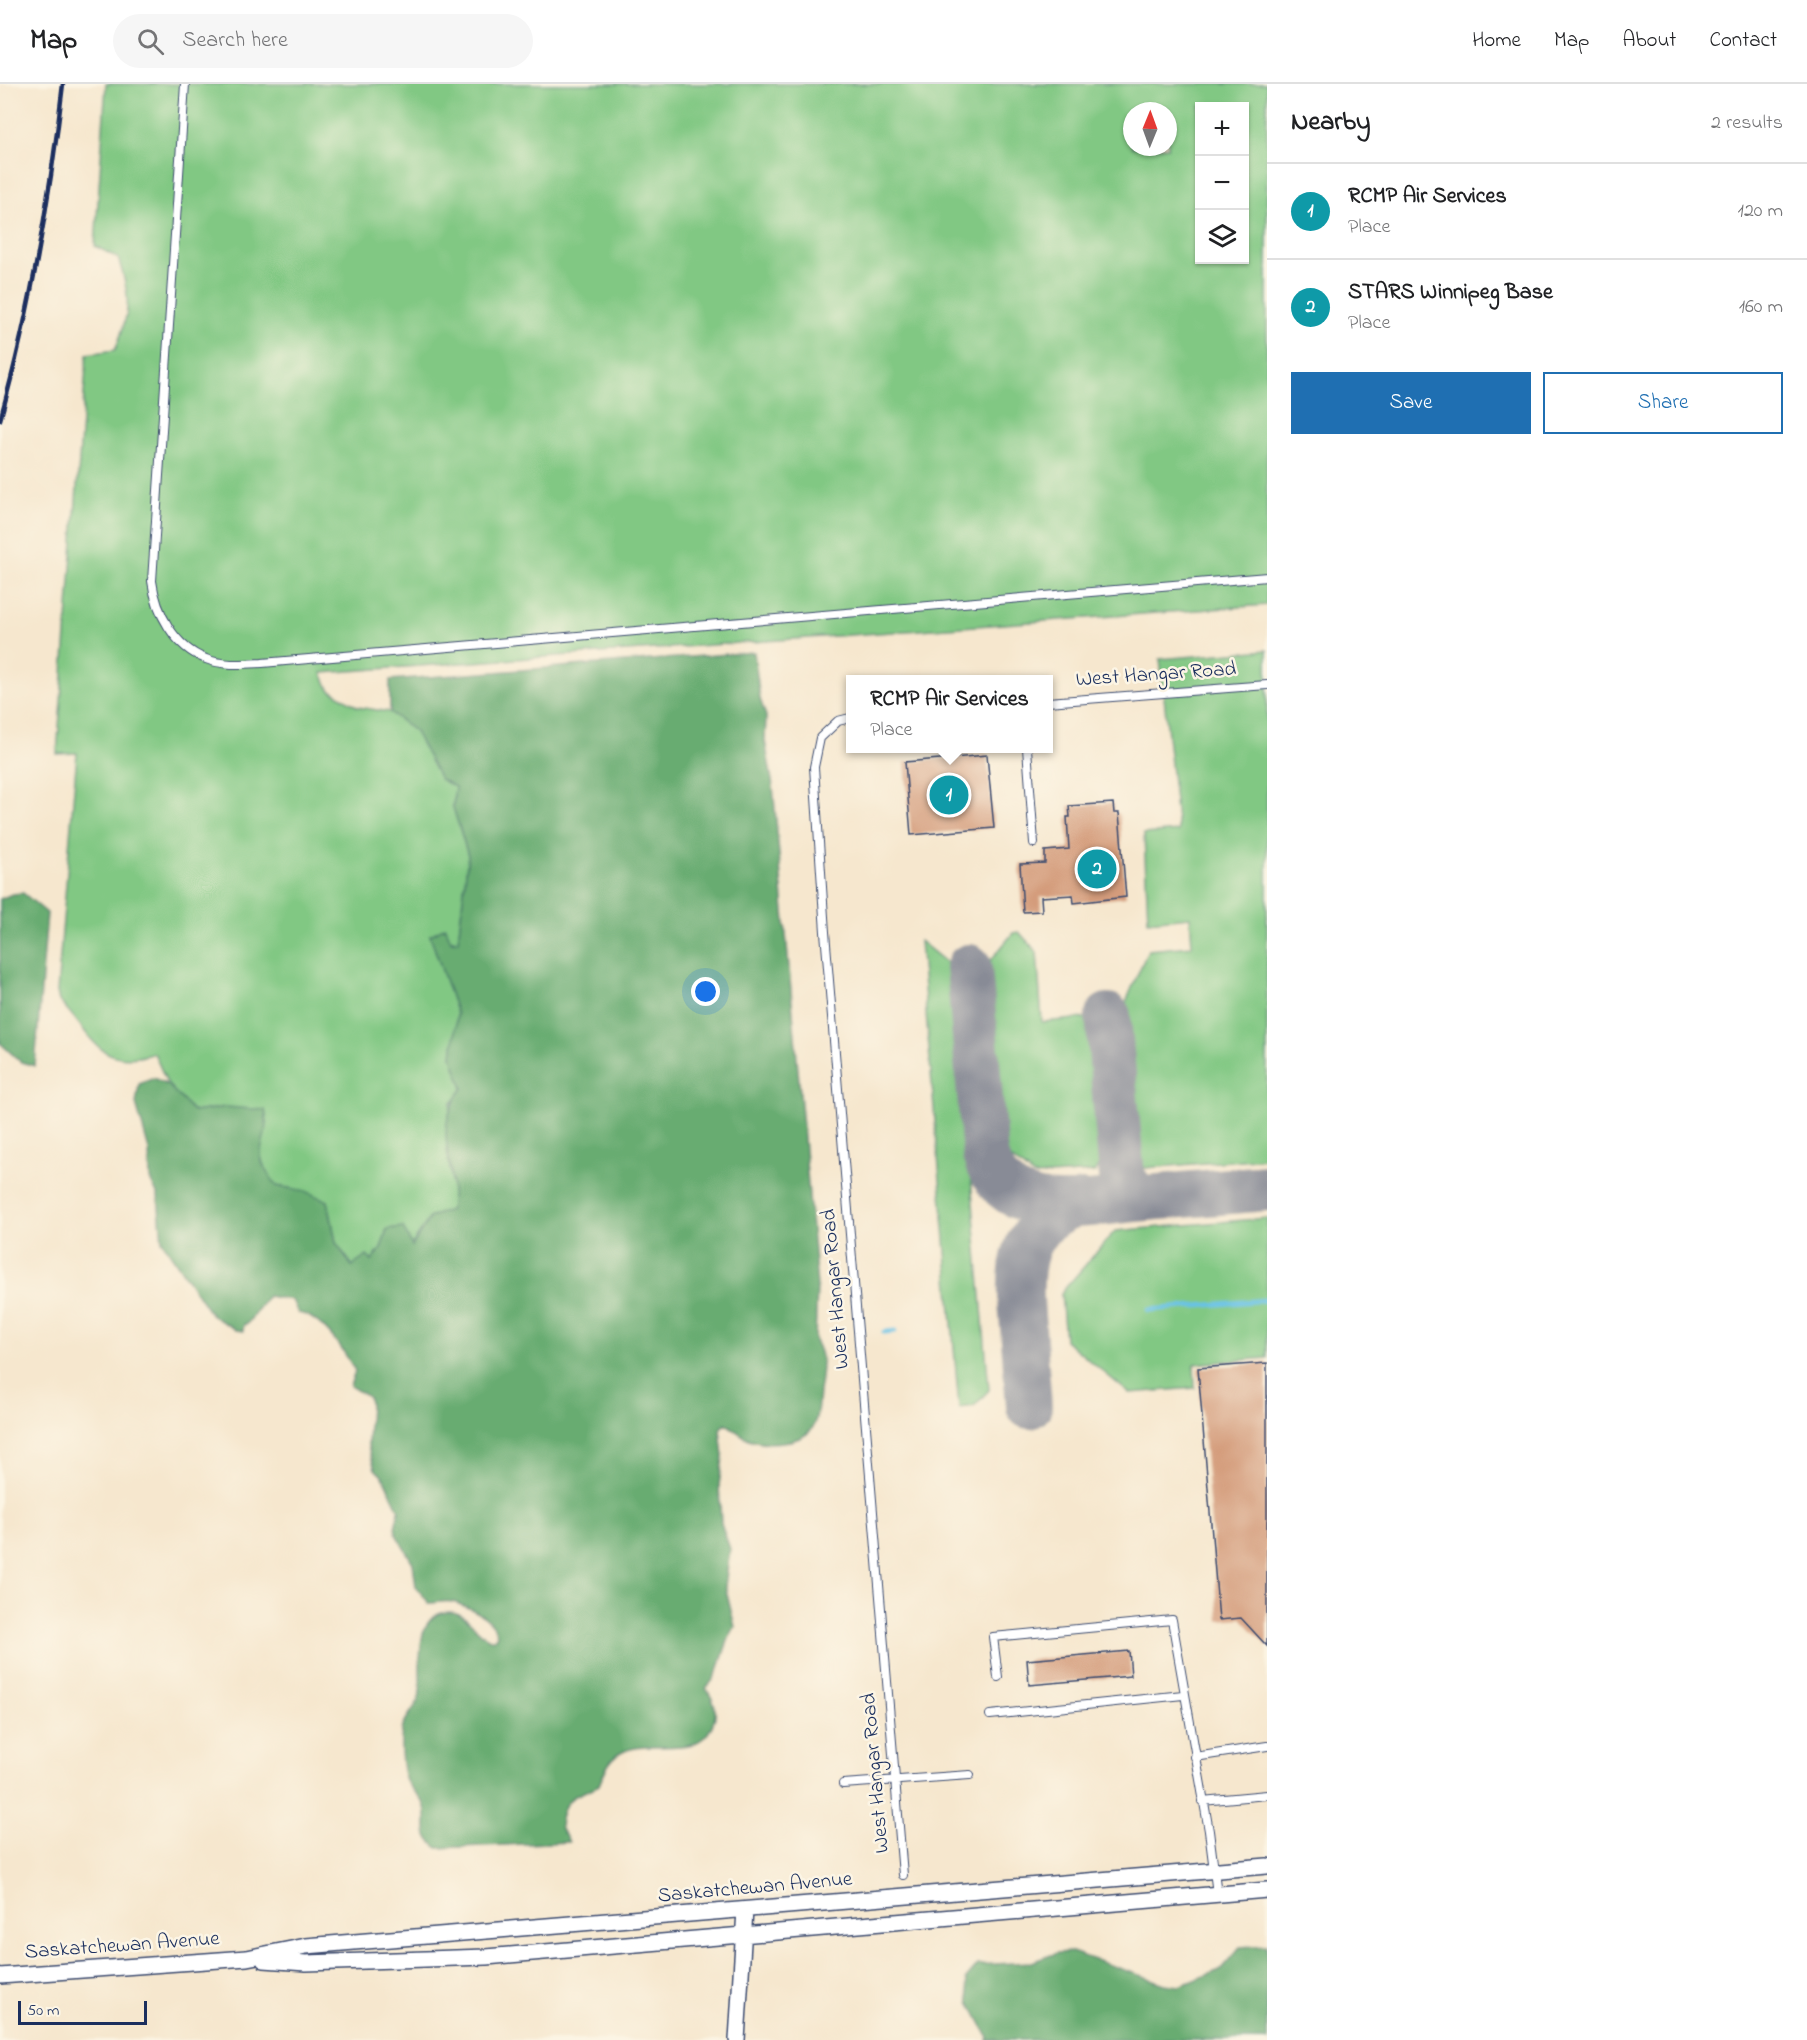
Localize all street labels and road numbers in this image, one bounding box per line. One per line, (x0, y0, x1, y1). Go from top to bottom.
street label: West Hangar Road (1075, 654, 1238, 698)
street label: West Hangar Road (814, 1207, 860, 1370)
street label: West Hangar Road (854, 1691, 900, 1854)
street label: Saskatchewan Avenue (656, 1864, 854, 1911)
street label: Saskatchewan Avenue (24, 1924, 221, 1968)

